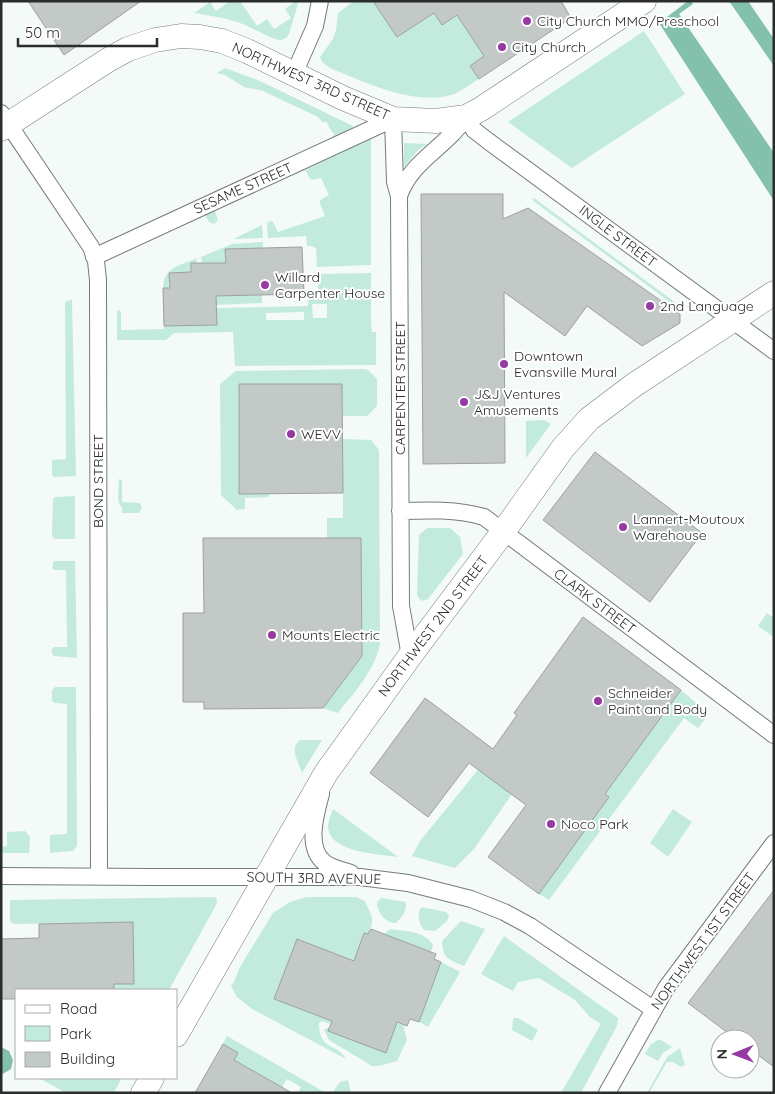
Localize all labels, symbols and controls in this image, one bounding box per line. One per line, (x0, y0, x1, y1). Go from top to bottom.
place label: City Church MMO/Preschool (537, 12, 719, 30)
scale bar (18, 15, 156, 47)
marker: City Church MMO/Preschool (521, 15, 533, 27)
text: 50 m (25, 23, 60, 42)
street label: NORTHWEST 3RD STREET (229, 38, 393, 124)
place label: City Church (512, 38, 586, 56)
marker: City Church (496, 41, 508, 53)
street label: SESAME STREET (191, 158, 295, 218)
street label: INGLE STREET (576, 201, 660, 271)
place label: Willard Carpenter House (275, 268, 385, 302)
marker: Willard Carpenter House (259, 279, 271, 291)
place label: 2nd Language (660, 297, 754, 315)
marker: 2nd Language (644, 300, 656, 312)
street label: CARPENTER STREET (391, 321, 409, 455)
place label: Downtown Evansville Mural (514, 347, 617, 381)
marker: Downtown Evansville Mural (498, 358, 510, 370)
place label: J&J Ventures Amusements (474, 385, 561, 419)
marker: J&J Ventures Amusements (458, 396, 470, 408)
place label: WEVV (301, 425, 341, 443)
marker: WEVV (285, 428, 297, 440)
street label: BOND STREET (89, 434, 107, 528)
place label: Lannert-Moutoux Warehouse (633, 510, 745, 544)
marker: Lannert-Moutoux Warehouse (617, 521, 629, 533)
street label: NORTHWEST 2ND STREET (374, 552, 492, 700)
street label: CLARK STREET (550, 564, 640, 638)
place label: Mounts Electric (282, 626, 380, 644)
marker: Mounts Electric (266, 629, 278, 641)
place label: Schneider Paint and Body (608, 684, 707, 718)
marker: Schneider Paint and Body (592, 695, 604, 707)
place label: Noco Park (561, 815, 629, 833)
marker: Noco Park (545, 818, 557, 830)
street label: SOUTH 3RD AVENUE (247, 868, 382, 888)
street label: NORTHWEST 1ST STREET (647, 869, 759, 1013)
legend (15, 989, 178, 1079)
text: Road (60, 999, 97, 1018)
text: Park (60, 1024, 92, 1043)
north arrow (710, 1029, 760, 1079)
text: Building (60, 1049, 115, 1068)
text: N (713, 1049, 731, 1060)

